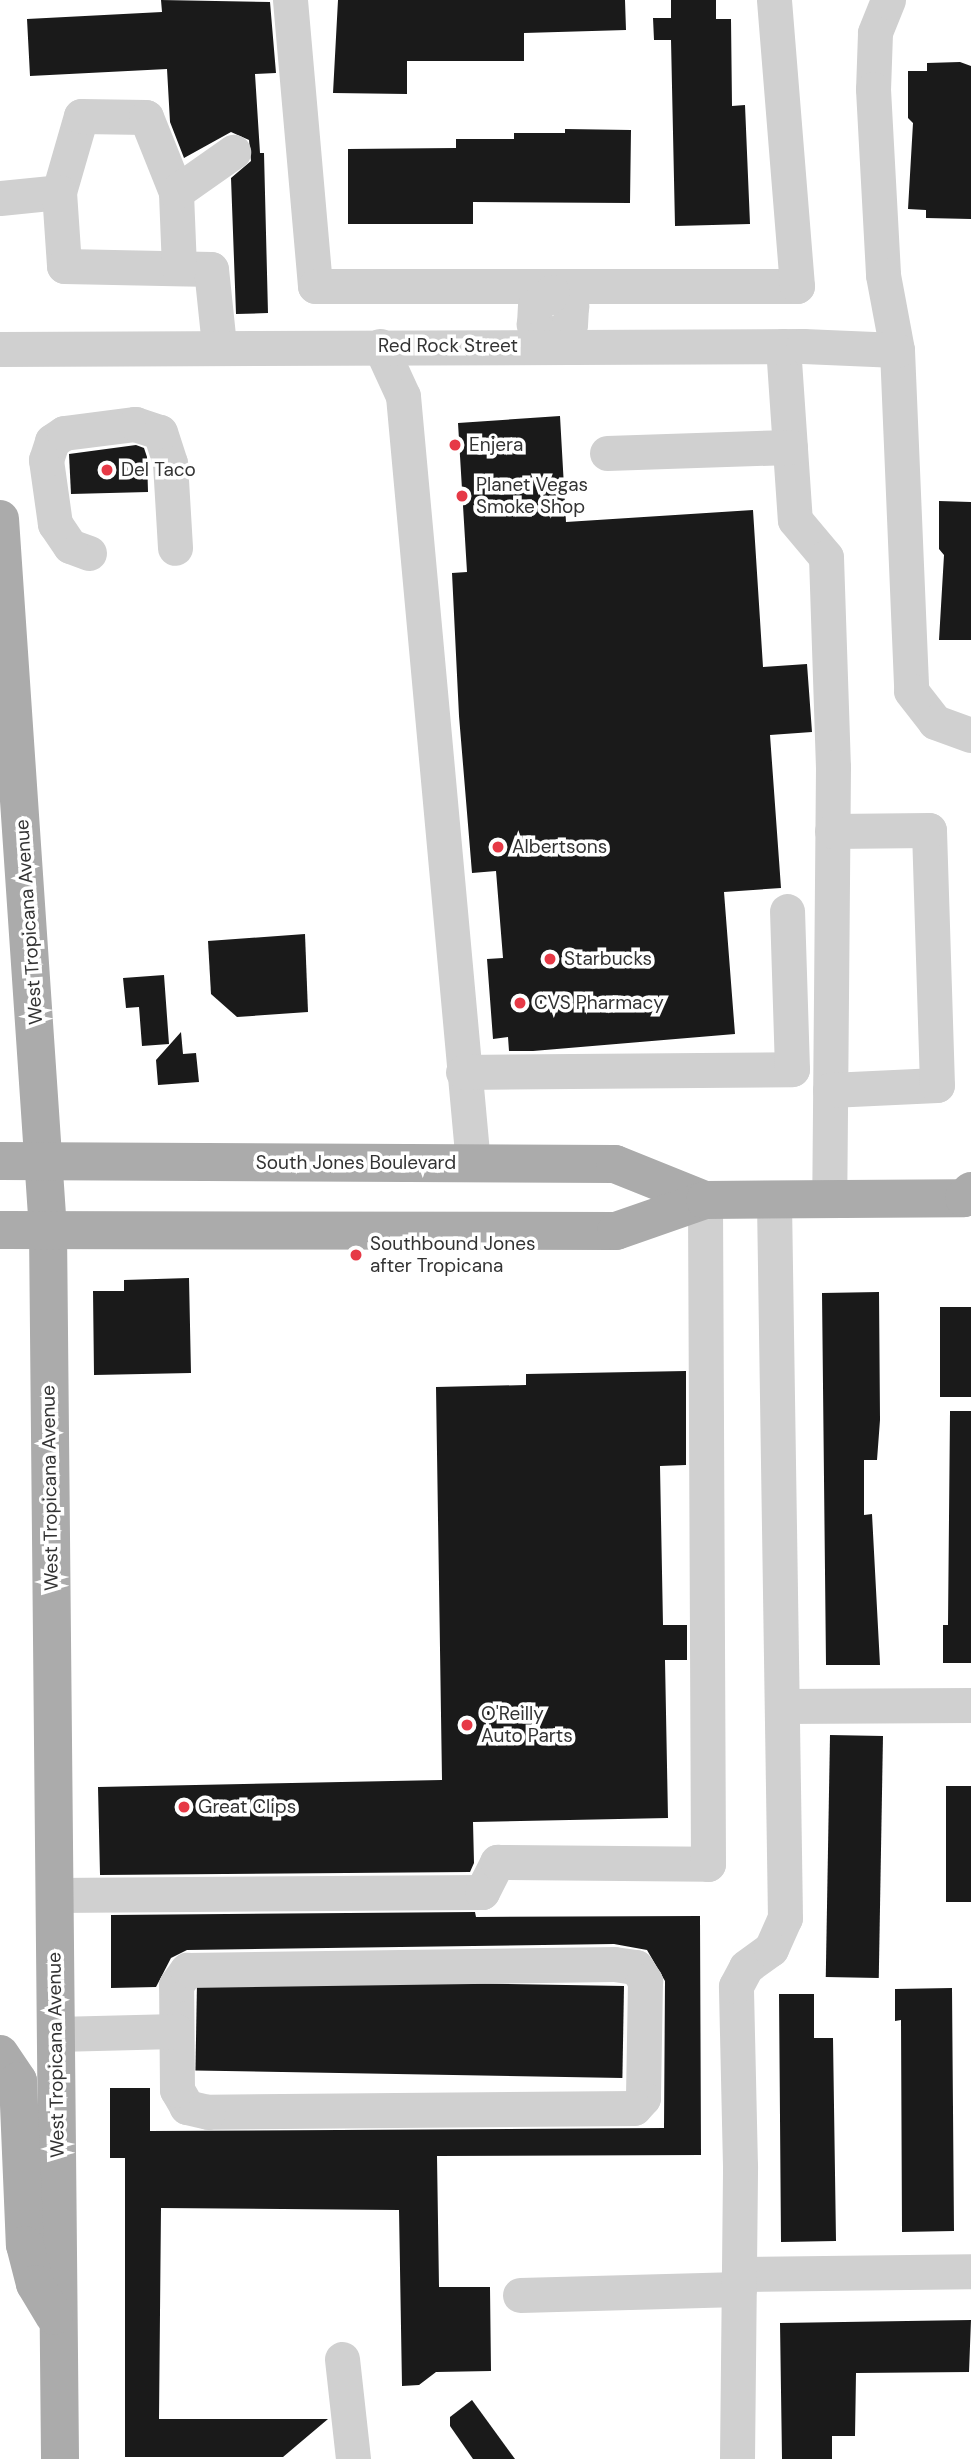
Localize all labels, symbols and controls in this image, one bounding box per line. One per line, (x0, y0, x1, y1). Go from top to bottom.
street label: Red Rock Street (378, 335, 518, 357)
place label: Enjera (469, 434, 523, 456)
marker: Enjera (447, 437, 463, 453)
place label: Del Taco (121, 459, 196, 481)
marker: Del Taco (99, 462, 115, 478)
place label: Planet Vegas Smoke Shop (476, 474, 588, 518)
marker: Planet Vegas Smoke Shop (454, 488, 470, 504)
street label: West Tropicana Avenue (10, 819, 48, 1025)
place label: Albertsons (512, 836, 607, 858)
marker: Albertsons (490, 839, 506, 855)
place label: Starbucks (564, 948, 652, 970)
marker: Starbucks (542, 951, 558, 967)
place label: CVS Pharmacy (534, 992, 664, 1014)
marker: CVS Pharmacy (512, 995, 528, 1011)
street label: South Jones Boulevard (256, 1152, 456, 1174)
place label: Southbound Jones after Tropicana (370, 1233, 535, 1277)
marker: Southbound Jones after Tropicana (348, 1247, 364, 1263)
street label: West Tropicana Avenue (37, 1385, 63, 1591)
place label: O'Reilly Auto Parts (481, 1703, 573, 1747)
marker: O'Reilly Auto Parts (459, 1717, 475, 1733)
place label: Great Clips (198, 1796, 296, 1818)
marker: Great Clips (176, 1799, 192, 1815)
street label: West Tropicana Avenue (43, 1952, 69, 2158)

